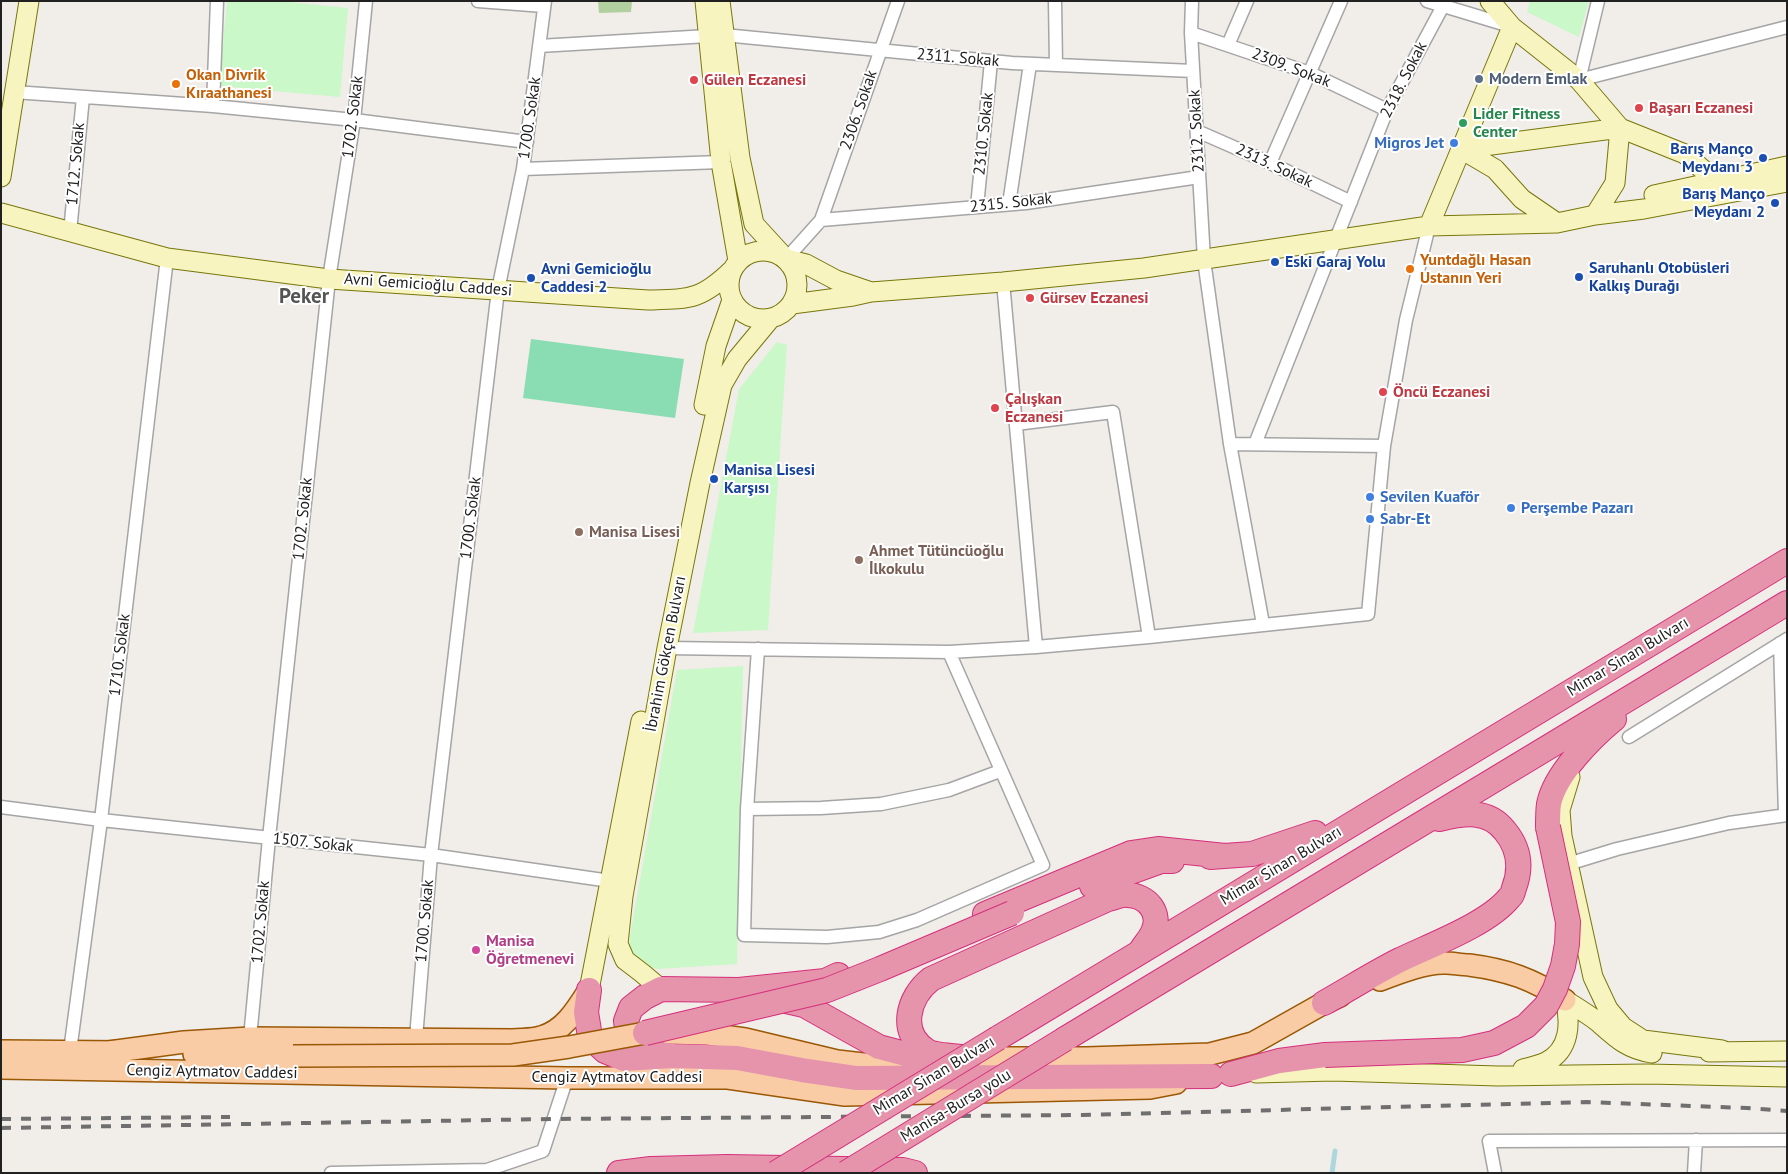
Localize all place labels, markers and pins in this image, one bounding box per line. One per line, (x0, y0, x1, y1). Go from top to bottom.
place label: Okan Divrik Kıraathanesi (186, 65, 272, 103)
place label: Modern Emlak (1489, 69, 1587, 89)
place label: Gülen Eczanesi (704, 70, 806, 90)
marker: Modern Emlak (1473, 73, 1485, 85)
marker: Gülen Eczanesi (688, 74, 700, 86)
marker: Okan Divrik Kıraathanesi (170, 78, 182, 90)
place label: Başarı Eczanesi (1649, 98, 1753, 118)
marker: Başarı Eczanesi (1633, 102, 1645, 114)
place label: Lider Fitness Center (1473, 104, 1560, 142)
marker: Lider Fitness Center (1457, 117, 1469, 129)
place label: Migros Jet (1374, 133, 1444, 153)
marker: Migros Jet (1448, 137, 1460, 149)
place label: Barış Manço Meydanı 3 (1670, 139, 1753, 177)
marker: Barış Manço Meydanı 3 (1757, 152, 1769, 164)
place label: Barış Manço Meydanı 2 (1682, 184, 1765, 222)
marker: Barış Manço Meydanı 2 (1769, 197, 1781, 209)
place label: Yuntdağlı Hasan Ustanın Yeri (1420, 250, 1531, 288)
place label: Eski Garaj Yolu (1285, 252, 1386, 272)
marker: Eski Garaj Yolu (1269, 256, 1281, 268)
place label: Saruhanlı Otobüsleri Kalkış Durağı (1589, 258, 1730, 296)
place label: Avni Gemicioğlu Caddesi 2 (541, 259, 651, 297)
marker: Yuntdağlı Hasan Ustanın Yeri (1404, 263, 1416, 275)
marker: Saruhanlı Otobüsleri Kalkış Durağı (1573, 271, 1585, 283)
marker: Avni Gemicioğlu Caddesi 2 (525, 272, 537, 284)
place label: Gürsev Eczanesi (1040, 288, 1149, 308)
marker: Gürsev Eczanesi (1024, 292, 1036, 304)
place label: Öncü Eczanesi (1393, 382, 1490, 402)
marker: Öncü Eczanesi (1377, 386, 1389, 398)
place label: Çalışkan Eczanesi (1005, 389, 1063, 427)
marker: Çalışkan Eczanesi (989, 402, 1001, 414)
place label: Manisa Lisesi Karşısı (724, 460, 815, 498)
marker: Manisa Lisesi Karşısı (708, 473, 720, 485)
place label: Sevilen Kuaför (1380, 487, 1479, 507)
marker: Sevilen Kuaför (1364, 491, 1376, 503)
place label: Perşembe Pazarı (1521, 498, 1634, 518)
marker: Perşembe Pazarı (1505, 502, 1517, 514)
place label: Sabr-Et (1380, 509, 1430, 529)
marker: Sabr-Et (1364, 513, 1376, 525)
place label: Manisa Lisesi (589, 522, 680, 542)
marker: Manisa Lisesi (573, 526, 585, 538)
place label: Ahmet Tütüncüoğlu İlkokulu (869, 541, 1004, 579)
marker: Ahmet Tütüncüoğlu İlkokulu (853, 554, 865, 566)
place label: Manisa Öğretmenevi (486, 931, 574, 969)
marker: Manisa Öğretmenevi (470, 944, 482, 956)

